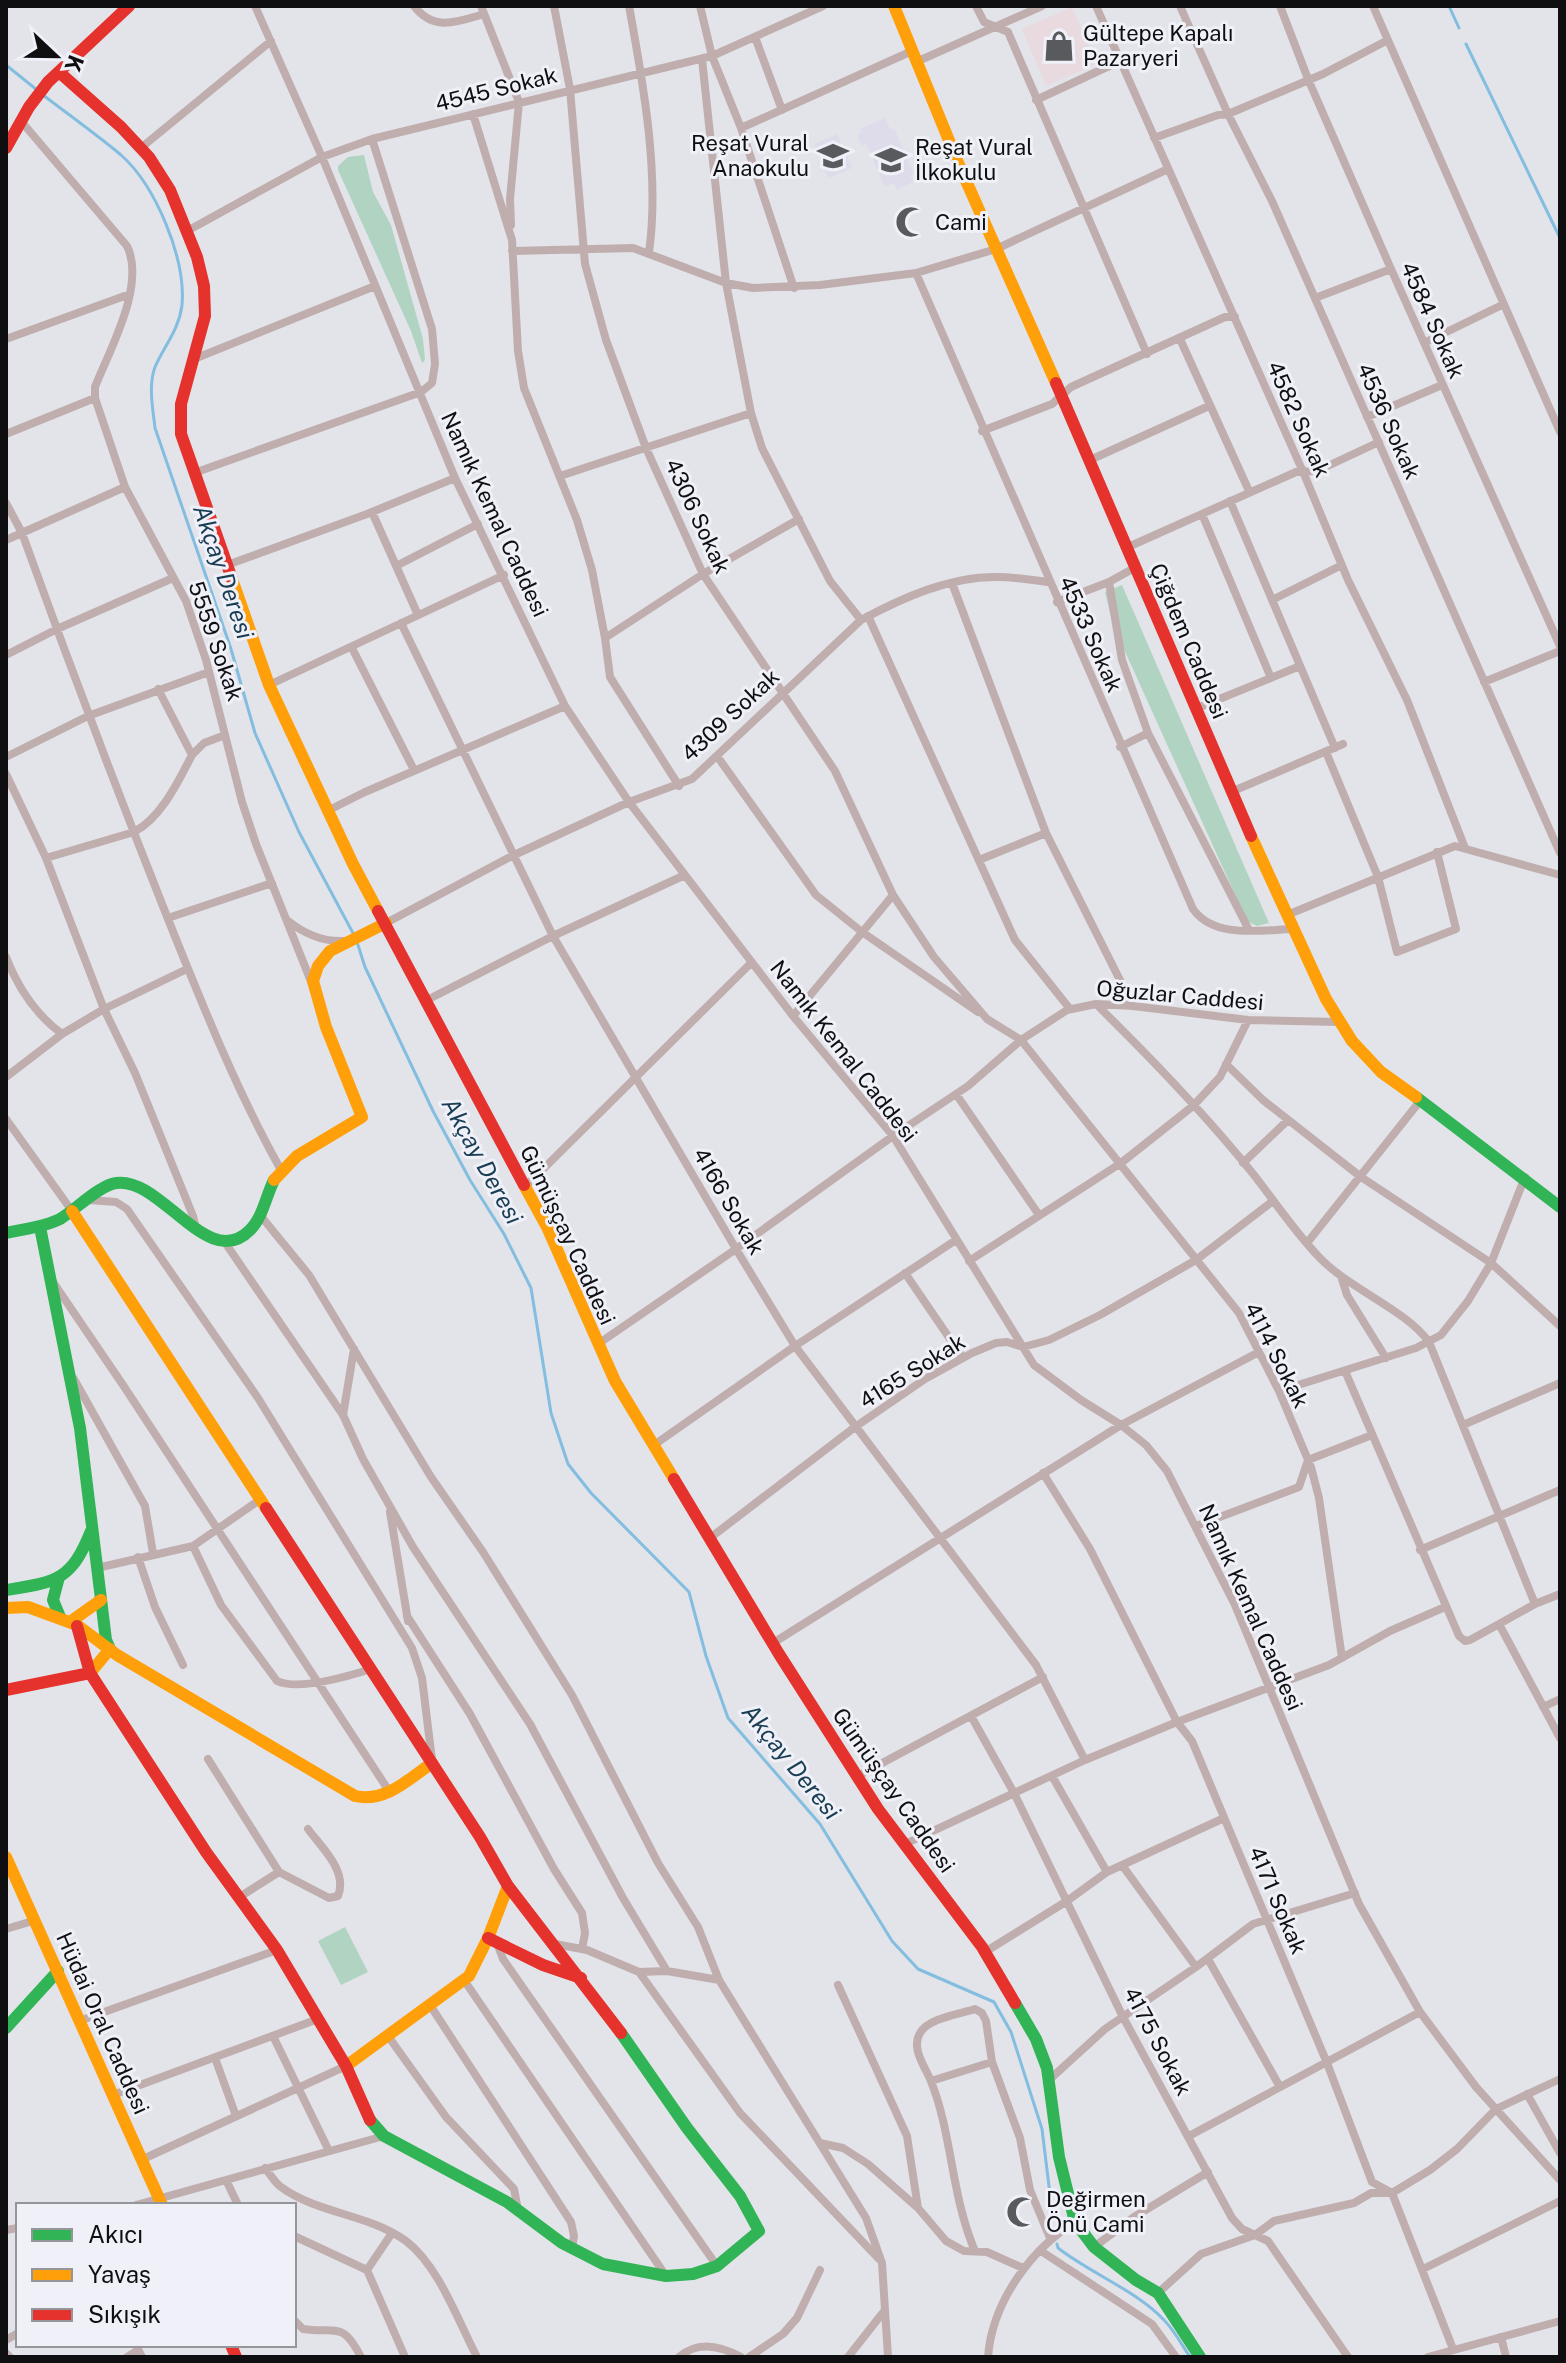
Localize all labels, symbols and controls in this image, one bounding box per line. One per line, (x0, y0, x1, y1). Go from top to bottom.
north arrow (16, 16, 96, 96)
place label: Gültepe Kapalı Pazaryeri (1083, 20, 1233, 71)
shop icon: Gültepe Kapalı Pazaryeri (1042, 29, 1076, 63)
text: K (59, 51, 90, 76)
street label: 4545 Sokak (432, 61, 560, 117)
place label: Reşat Vural Anaokulu (691, 130, 809, 181)
place label: Reşat Vural İlkokulu (915, 134, 1033, 185)
school or university icon: Reşat Vural Anaokulu (816, 139, 850, 173)
school or university icon: Reşat Vural İlkokulu (874, 143, 908, 177)
mosque icon: Cami (894, 205, 928, 239)
place label: Cami (935, 209, 987, 235)
street label: 4584 Sokak (1396, 258, 1470, 382)
street label: 4582 Sokak (1262, 357, 1336, 481)
street label: 4536 Sokak (1352, 359, 1426, 483)
street label: Namık Kemal Caddesi (436, 407, 554, 621)
street label: 4306 Sokak (660, 454, 736, 578)
water label: Akçay Deresi (188, 501, 260, 643)
street label: Çiğdem Caddesi (1145, 559, 1233, 723)
street label: 4533 Sokak (1054, 572, 1128, 696)
street label: 5559 Sokak (183, 578, 249, 704)
street label: 4309 Sokak (676, 663, 784, 767)
street label: Namık Kemal Caddesi (765, 955, 923, 1147)
street label: Oğuzlar Caddesi (1095, 975, 1265, 1015)
water label: Akçay Deresi (437, 1092, 529, 1229)
street label: Gümüşçay Caddesi (515, 1141, 621, 1329)
street label: 4166 Sokak (688, 1143, 770, 1259)
street label: 4114 Sokak (1239, 1298, 1315, 1412)
street label: 4165 Sokak (854, 1328, 970, 1414)
street label: Namık Kemal Caddesi (1194, 1500, 1308, 1714)
water label: Akçay Deresi (737, 1698, 847, 1825)
street label: Gümüşçay Caddesi (827, 1703, 961, 1877)
street label: 4171 Sokak (1244, 1842, 1312, 1958)
street label: Hüdai Oral Caddesi (51, 1928, 155, 2118)
street label: 4175 Sokak (1119, 1982, 1197, 2100)
place label: Değirmen Önü Cami (1046, 2186, 1146, 2237)
mosque icon: Değirmen Önü Cami (1005, 2195, 1039, 2229)
legend (16, 2203, 296, 2347)
text: Akıcı (88, 2220, 143, 2248)
text: Yavaş (88, 2260, 151, 2288)
text: Sıkışık (88, 2300, 161, 2328)

